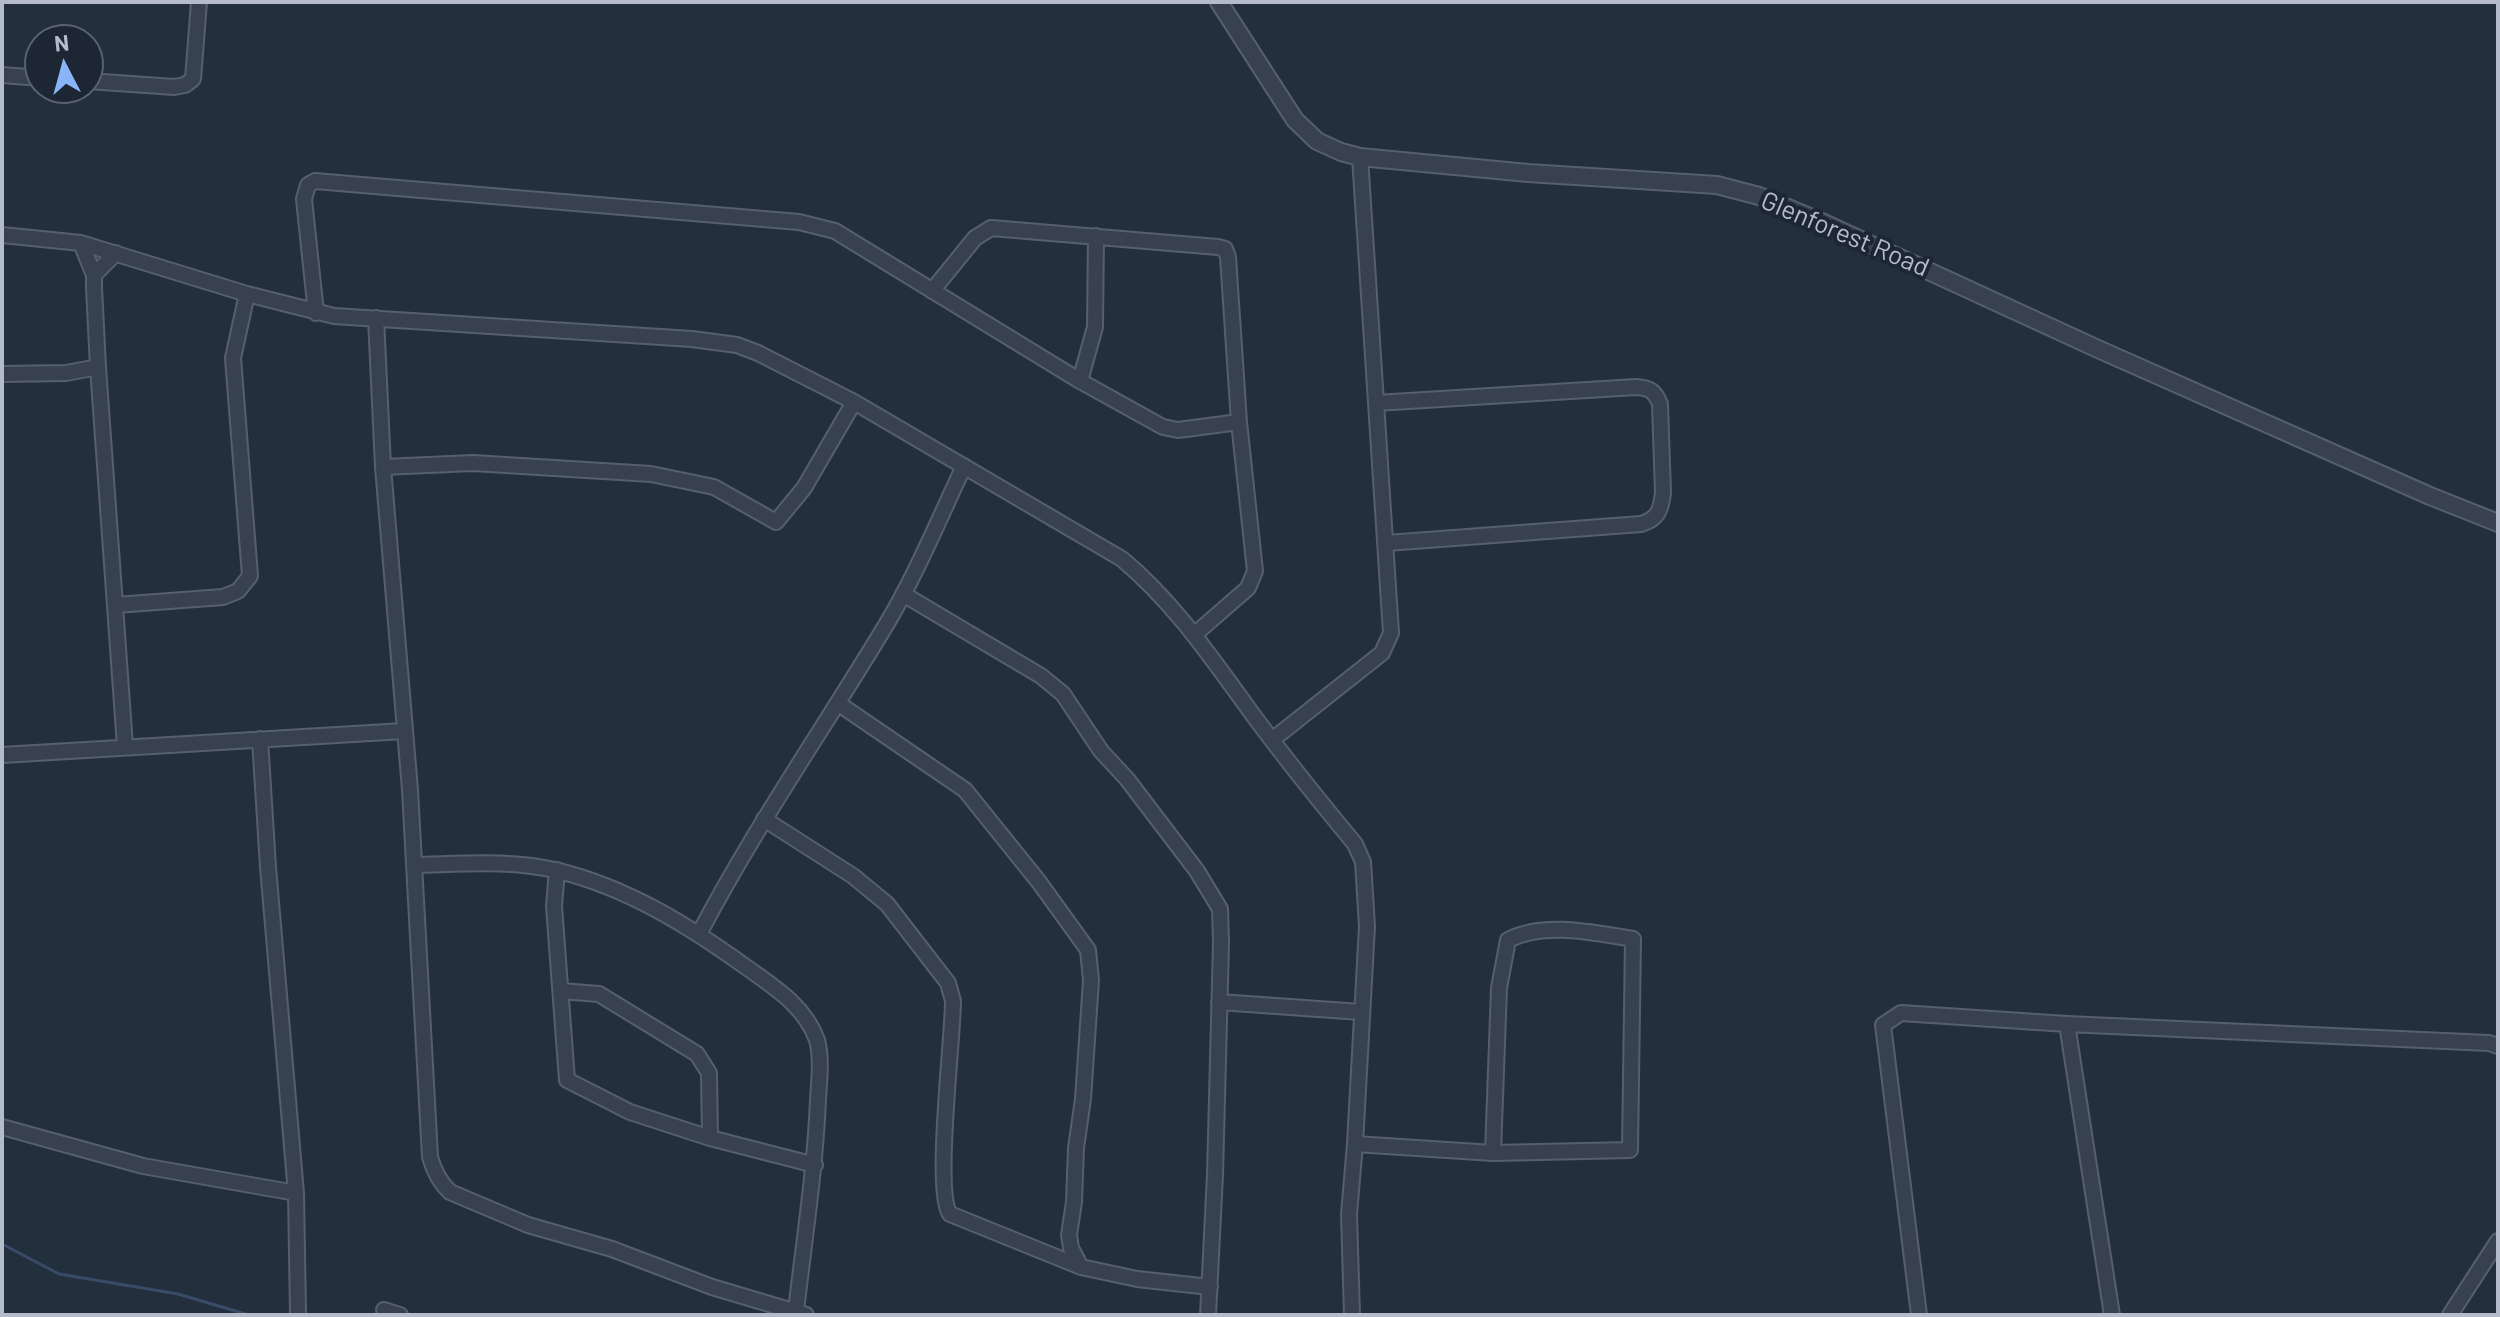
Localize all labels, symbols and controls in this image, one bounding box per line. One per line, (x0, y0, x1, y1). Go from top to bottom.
north arrow (24, 24, 104, 104)
text: N (53, 28, 70, 56)
street label: Glenforest Road (1756, 185, 1934, 283)

